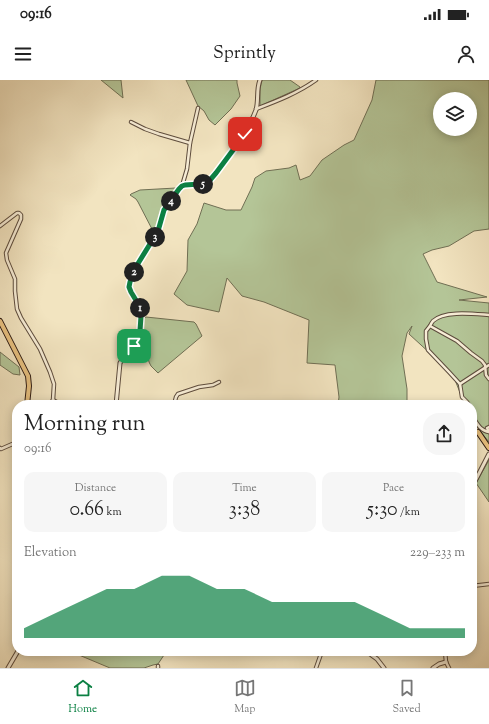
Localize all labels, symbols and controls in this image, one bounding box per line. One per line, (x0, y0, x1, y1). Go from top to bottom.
text: 09:16 (20, 4, 52, 25)
text: Sprintly (213, 41, 276, 67)
icon: menu (12, 43, 34, 65)
icon: person (455, 43, 477, 65)
map controls (433, 92, 477, 136)
button: layers (433, 92, 477, 136)
pin (228, 117, 262, 151)
icon: check (234, 123, 256, 145)
pin: 5 (193, 174, 213, 194)
text: 5 (201, 176, 205, 192)
pin: 4 (161, 191, 181, 211)
text: 4 (168, 193, 174, 209)
pin: 3 (145, 227, 165, 247)
text: 3 (153, 229, 157, 245)
pin: 2 (124, 262, 144, 282)
text: 2 (131, 264, 137, 280)
pin: 1 (130, 298, 150, 318)
text: 1 (138, 300, 142, 316)
pin (117, 329, 151, 363)
icon: arrive (123, 335, 145, 357)
text: Morning run (24, 409, 146, 441)
button: share (423, 413, 465, 455)
text: 09:16 (24, 440, 51, 458)
text: Distance (75, 480, 116, 496)
text: Time (232, 480, 257, 496)
text: Pace (383, 480, 404, 496)
text: 0.66 (70, 496, 104, 525)
text: 3:38 (229, 496, 260, 525)
text: 5:30 (367, 496, 398, 525)
text: km (104, 504, 122, 520)
text: /km (398, 504, 420, 520)
text: Elevation (24, 544, 77, 562)
text: 229–233 m (410, 544, 465, 562)
tab: Home (68, 677, 97, 717)
tab: Map (234, 677, 256, 717)
tab: Saved (392, 677, 421, 717)

